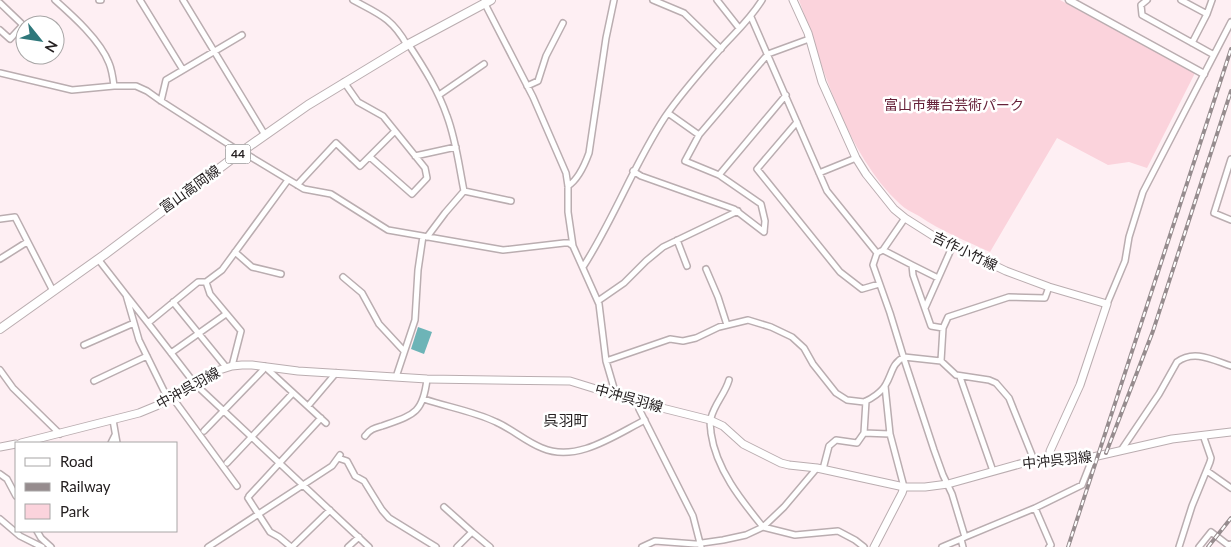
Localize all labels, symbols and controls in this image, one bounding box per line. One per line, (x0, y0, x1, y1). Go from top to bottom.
north arrow (15, 15, 65, 65)
text: N (42, 38, 62, 56)
park label: 富山市舞台芸術パーク (884, 96, 1024, 113)
road number: 44 (226, 144, 250, 164)
street label: 富山高岡線 (156, 161, 223, 216)
street label: 吉作小竹線 (930, 228, 1000, 274)
street label: 中沖呉羽線 (153, 363, 222, 412)
street label: 中沖呉羽線 (593, 380, 665, 415)
district label: 呉羽町 (543, 411, 589, 429)
legend (15, 442, 178, 532)
street label: 中沖呉羽線 (1021, 447, 1093, 472)
text: Road (60, 452, 93, 470)
text: Railway (60, 477, 111, 495)
text: Park (60, 502, 90, 520)

